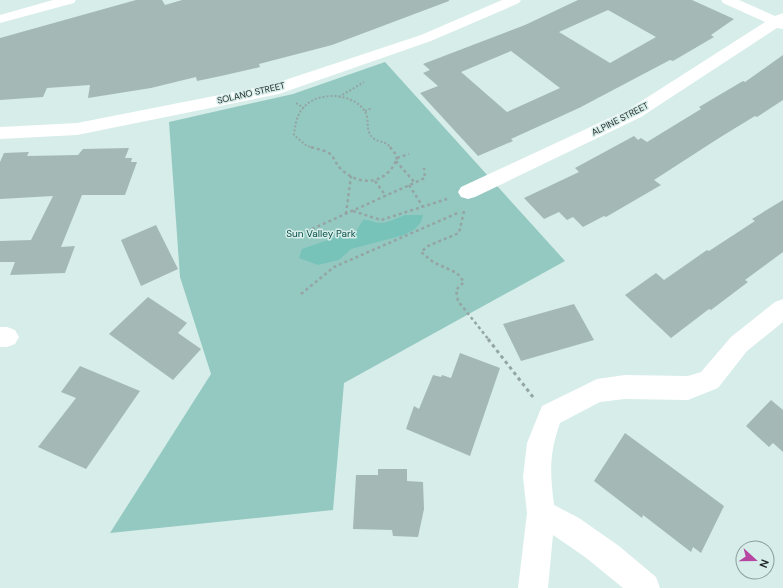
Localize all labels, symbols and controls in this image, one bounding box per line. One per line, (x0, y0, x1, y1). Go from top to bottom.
street label: SOLANO STREET (216, 79, 286, 107)
street label: ALPINE STREET (589, 99, 651, 139)
park label: Sun Valley Park (286, 227, 356, 240)
north arrow (735, 540, 775, 580)
text: N (756, 557, 772, 570)

